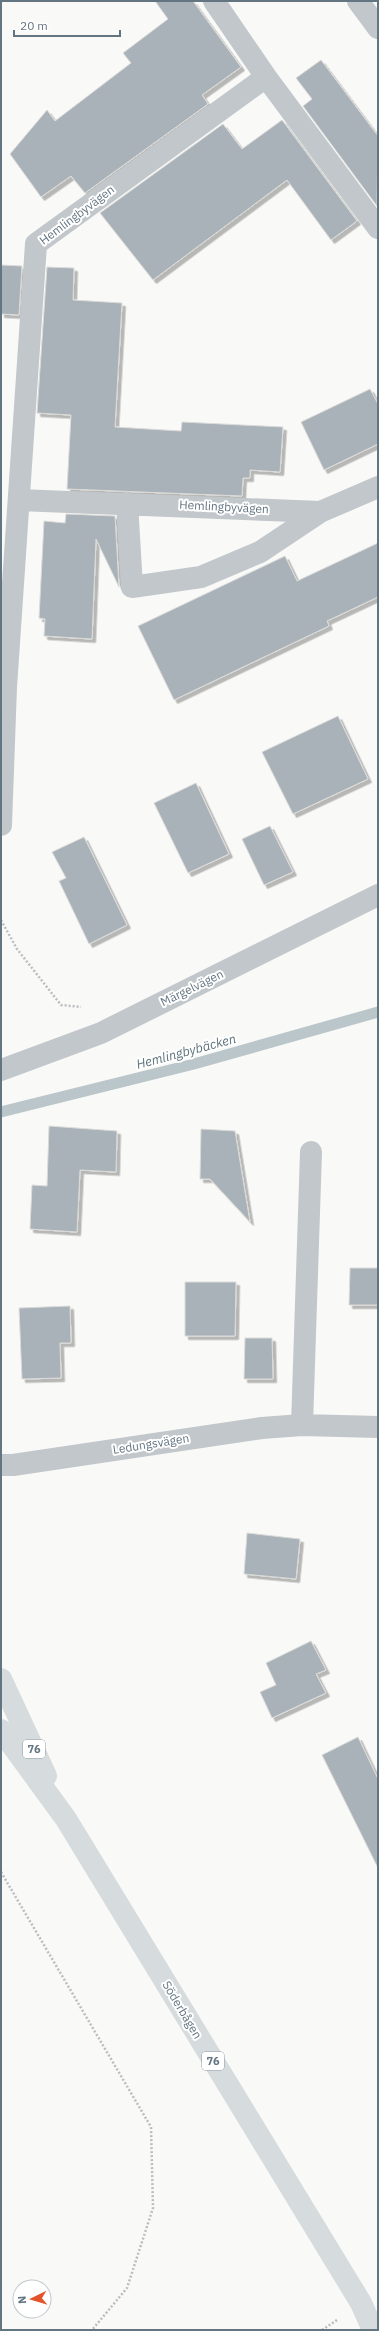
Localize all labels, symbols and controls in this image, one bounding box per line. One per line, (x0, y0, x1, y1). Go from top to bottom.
scale bar (14, 12, 120, 38)
text: 20 m (20, 18, 48, 33)
street label: Hemlingbyvägen (36, 182, 117, 248)
street label: Hemlingbyvägen (179, 497, 269, 516)
street label: Märgelvägen (158, 966, 226, 1009)
water label: Hemlingbybäcken (134, 1030, 238, 1073)
street label: Ledungsvägen (112, 1430, 190, 1457)
road number: 76 (23, 1740, 45, 1758)
street label: Söderbågen (159, 1978, 206, 2041)
road number: 76 (202, 2052, 224, 2070)
north arrow (12, 2279, 52, 2319)
text: N (15, 2295, 29, 2304)

